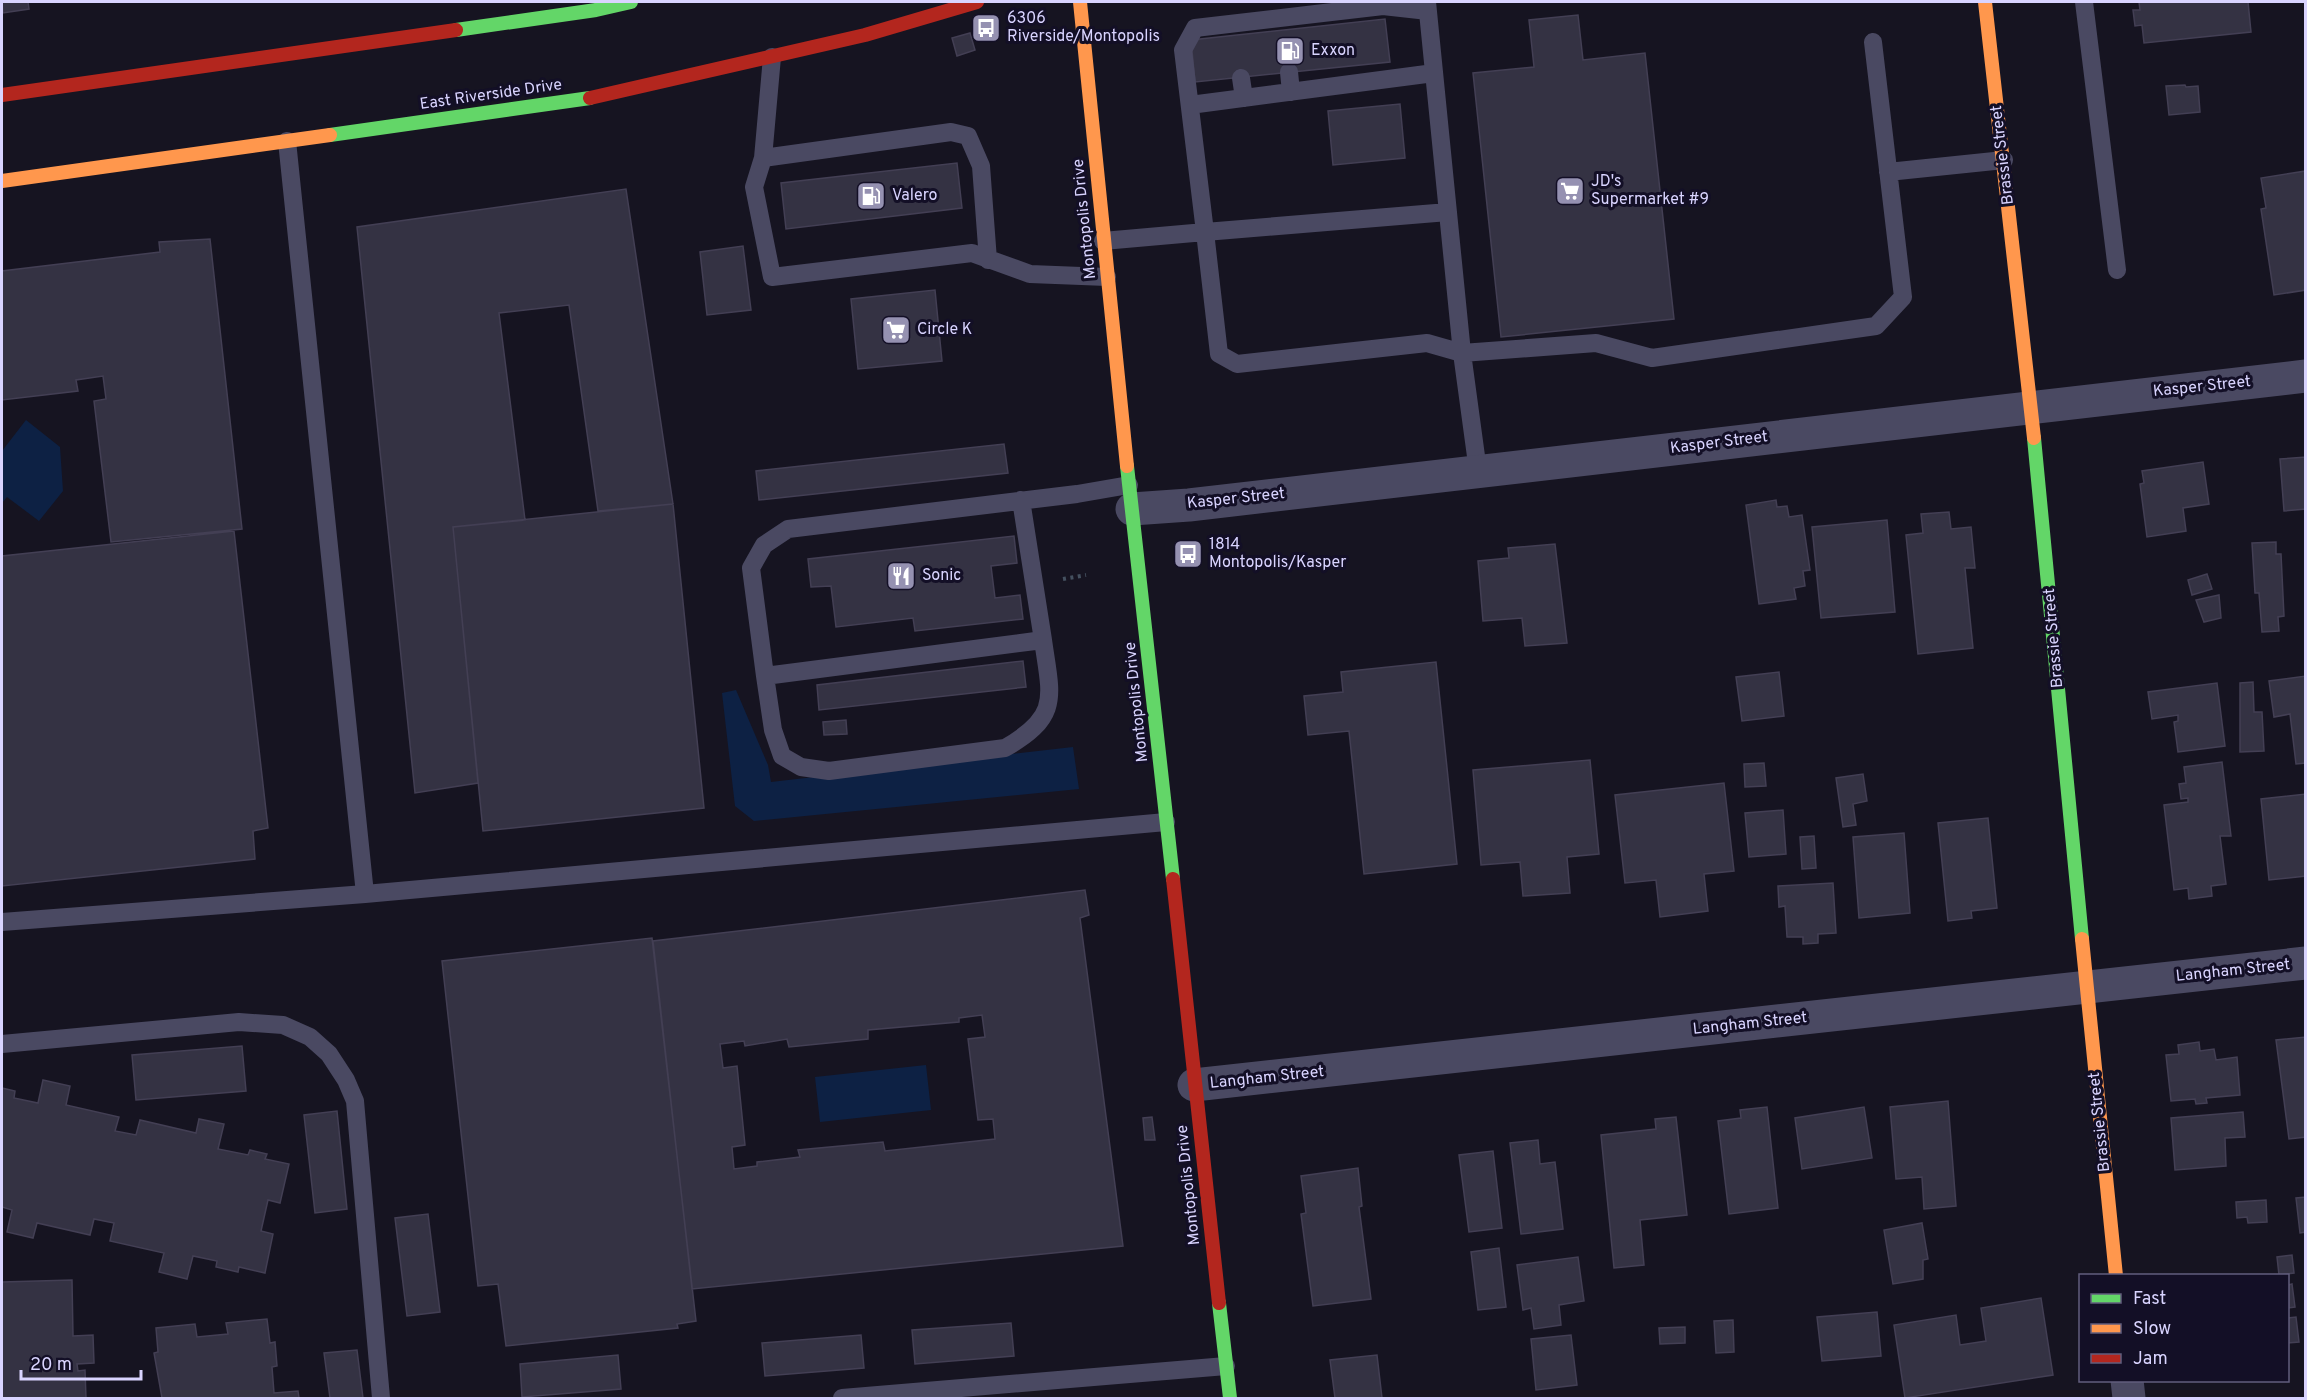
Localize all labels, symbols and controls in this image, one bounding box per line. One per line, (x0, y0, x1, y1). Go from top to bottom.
place label: 6306 Riverside/Montopolis (1007, 9, 1160, 47)
bus stop icon: 6306 Riverside/Montopolis (970, 12, 1002, 44)
fuel station icon: Exxon (1274, 35, 1306, 67)
place label: Exxon (1311, 41, 1355, 61)
street label: East Riverside Drive (419, 75, 563, 115)
street label: Brassie Street (1987, 104, 2019, 206)
street label: Montopolis Drive (1069, 158, 1101, 280)
place label: JD's Supermarket #9 (1591, 172, 1709, 210)
supermarket icon: JD's Supermarket #9 (1554, 175, 1586, 207)
fuel station icon: Valero (855, 180, 887, 212)
place label: Valero (892, 186, 938, 206)
supermarket icon: Circle K (880, 314, 912, 346)
place label: Circle K (917, 320, 972, 340)
street label: Kasper Street (2152, 372, 2252, 402)
street label: Kasper Street (1669, 427, 1769, 459)
street label: Kasper Street (1186, 484, 1286, 514)
place label: 1814 Montopolis/Kasper (1209, 535, 1347, 573)
bus stop icon: 1814 Montopolis/Kasper (1172, 538, 1204, 570)
restaurant icon: Sonic (885, 560, 917, 592)
place label: Sonic (922, 566, 961, 586)
street label: Brassie Street (2040, 587, 2068, 689)
street label: Montopolis Drive (1121, 641, 1153, 763)
street label: Langham Street (2175, 955, 2291, 987)
street label: Langham Street (1692, 1008, 1808, 1040)
street label: Langham Street (1209, 1062, 1325, 1094)
street label: Brassie Street (2085, 1071, 2115, 1173)
street label: Montopolis Drive (1173, 1124, 1205, 1246)
legend (2079, 1274, 2289, 1382)
text: Fast (2133, 1288, 2166, 1311)
text: Slow (2133, 1318, 2171, 1341)
scale bar (21, 1343, 141, 1381)
text: Jam (2133, 1348, 2168, 1371)
text: 20 m (30, 1354, 72, 1377)

